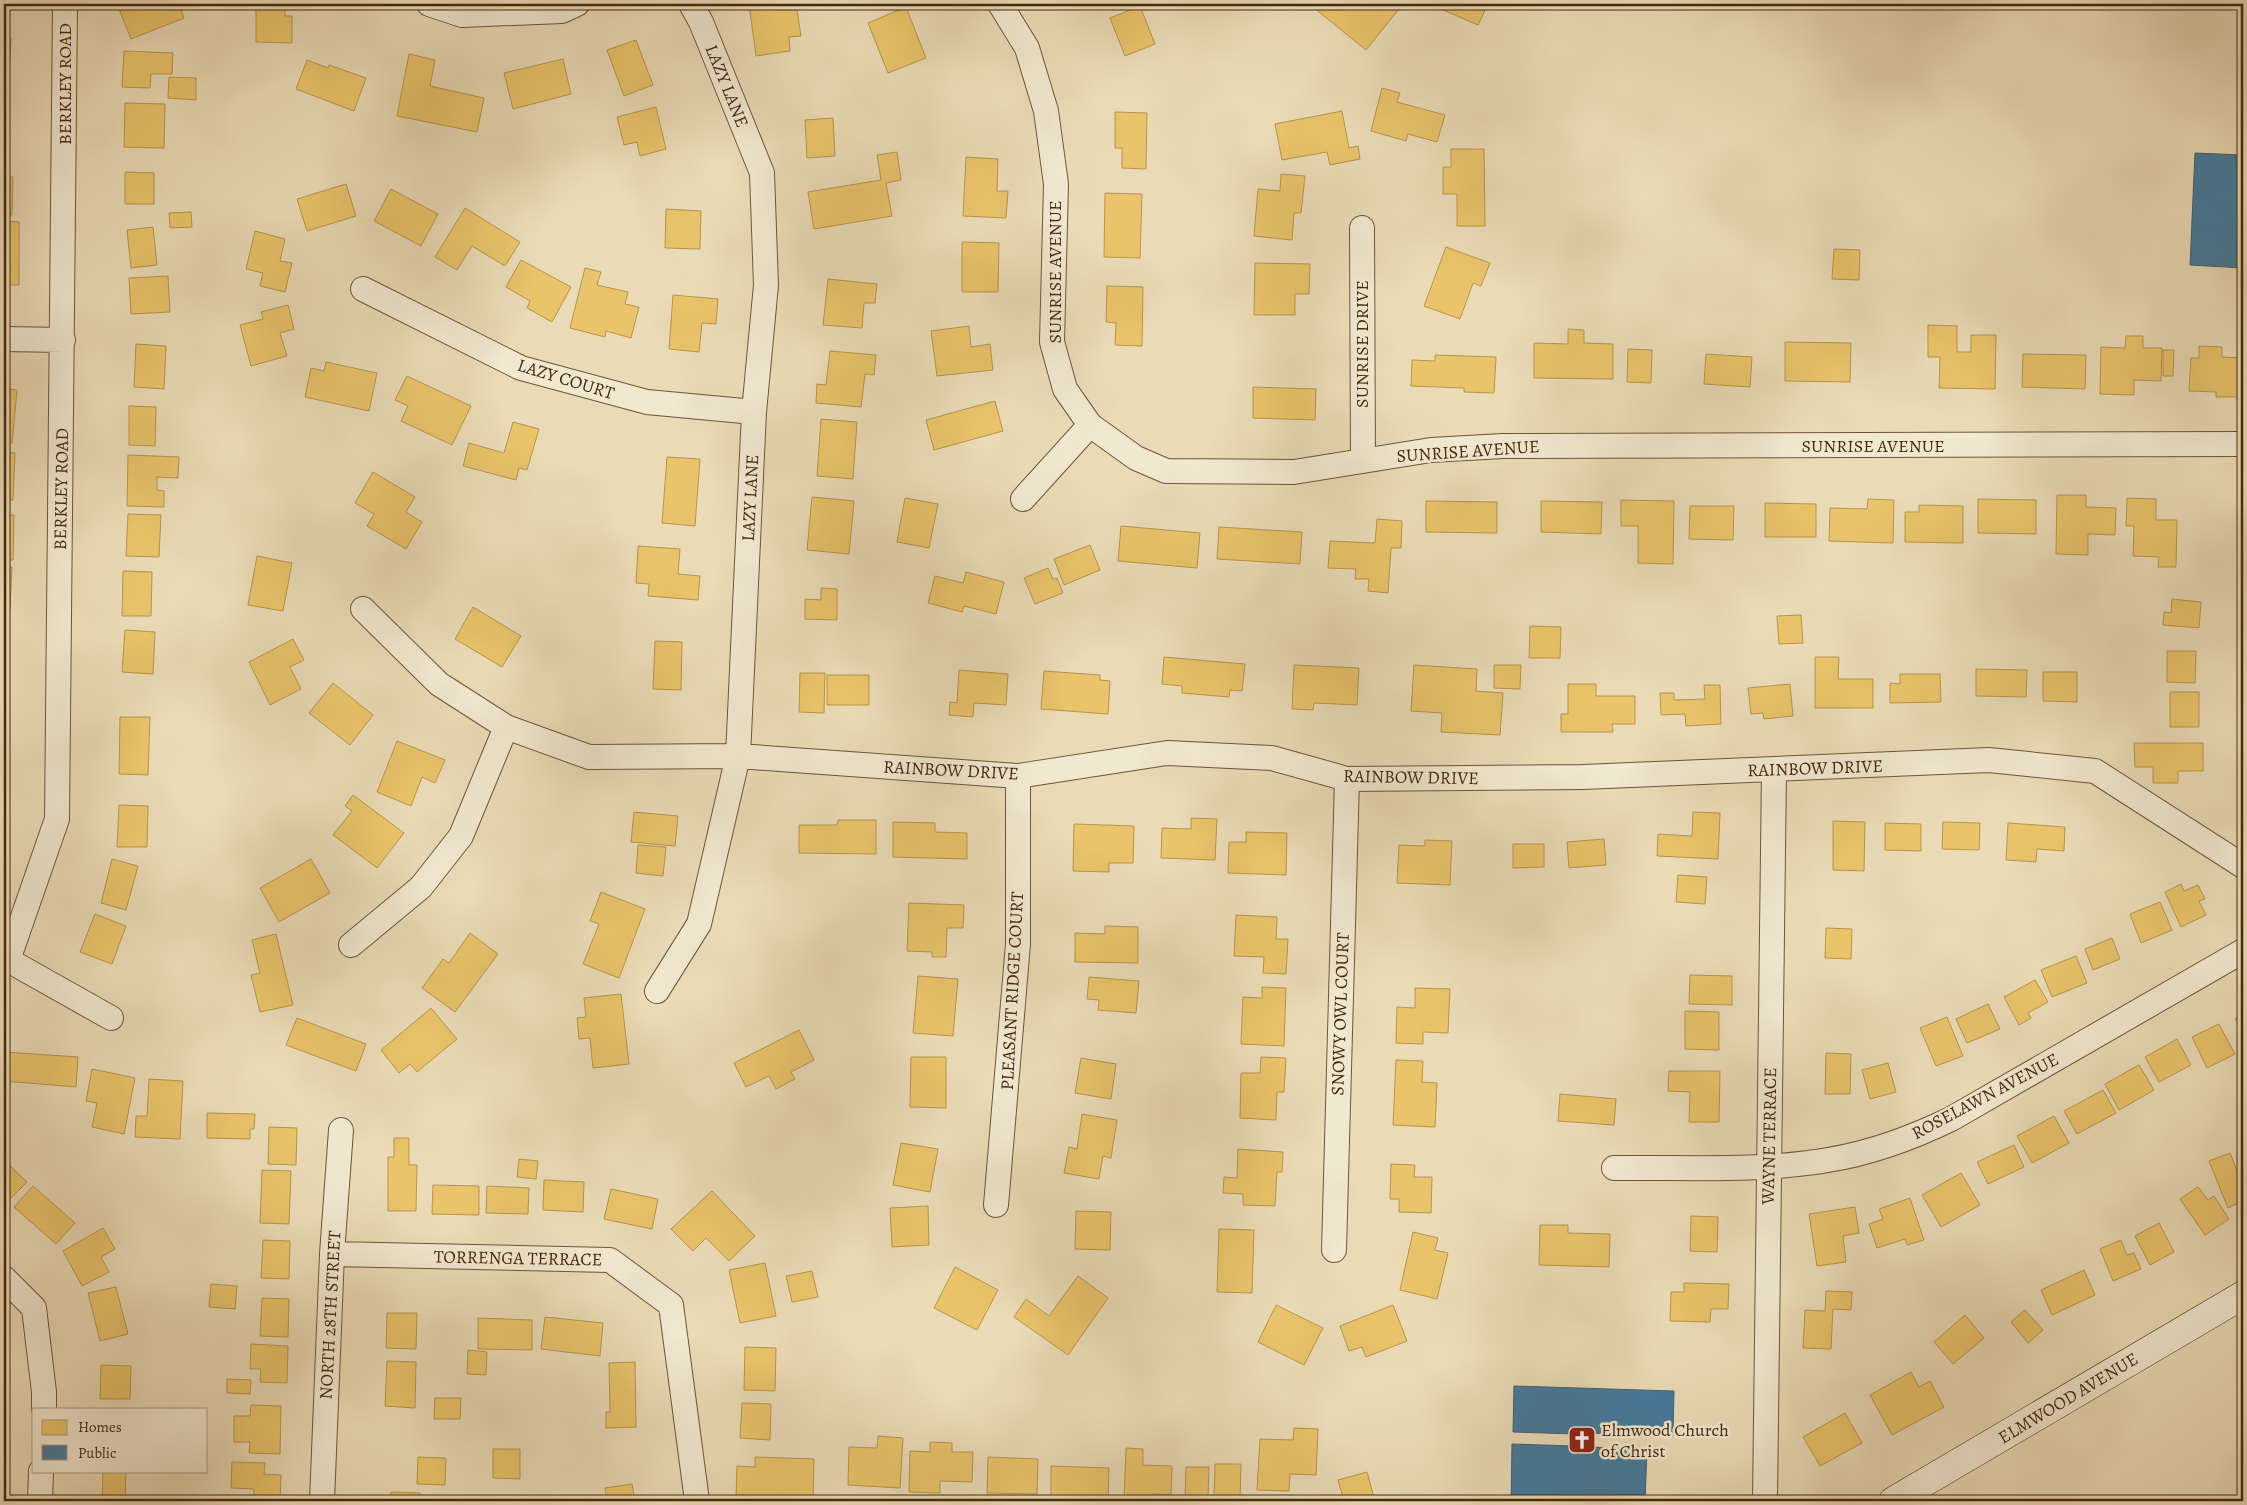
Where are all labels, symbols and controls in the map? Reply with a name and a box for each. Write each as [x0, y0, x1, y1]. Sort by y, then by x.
street label: BERKLEY ROAD [53, 23, 77, 145]
street label: LAZY LANE [700, 41, 754, 131]
street label: SUNRISE AVENUE [1043, 200, 1067, 344]
street label: SUNRISE DRIVE [1350, 280, 1374, 408]
street label: LAZY COURT [515, 353, 618, 405]
street label: BERKLEY ROAD [48, 428, 74, 550]
street label: SUNRISE AVENUE [1396, 434, 1540, 468]
street label: SUNRISE AVENUE [1801, 434, 1945, 458]
street label: LAZY LANE [736, 454, 764, 542]
street label: RAINBOW DRIVE [883, 754, 1019, 786]
street label: RAINBOW DRIVE [1747, 754, 1883, 782]
street label: RAINBOW DRIVE [1343, 764, 1479, 790]
street label: PLEASANT RIDGE COURT [995, 891, 1029, 1091]
street label: SNOWY OWL COURT [1325, 932, 1355, 1096]
street label: ROSELAWN AVENUE [1907, 1047, 2063, 1145]
street label: WAYNE TERRACE [1756, 1067, 1782, 1206]
street label: NORTH 28TH STREET [314, 1230, 346, 1400]
street label: TORRENGA TERRACE [434, 1245, 602, 1271]
street label: ELMWOOD AVENUE [1993, 1347, 2143, 1449]
legend [32, 1408, 208, 1472]
text: Homes [78, 1417, 122, 1437]
place label: Elmwood Church of Christ [1601, 1418, 1729, 1463]
church icon: Elmwood Church of Christ [1567, 1425, 1597, 1455]
text: Public [78, 1443, 116, 1463]

